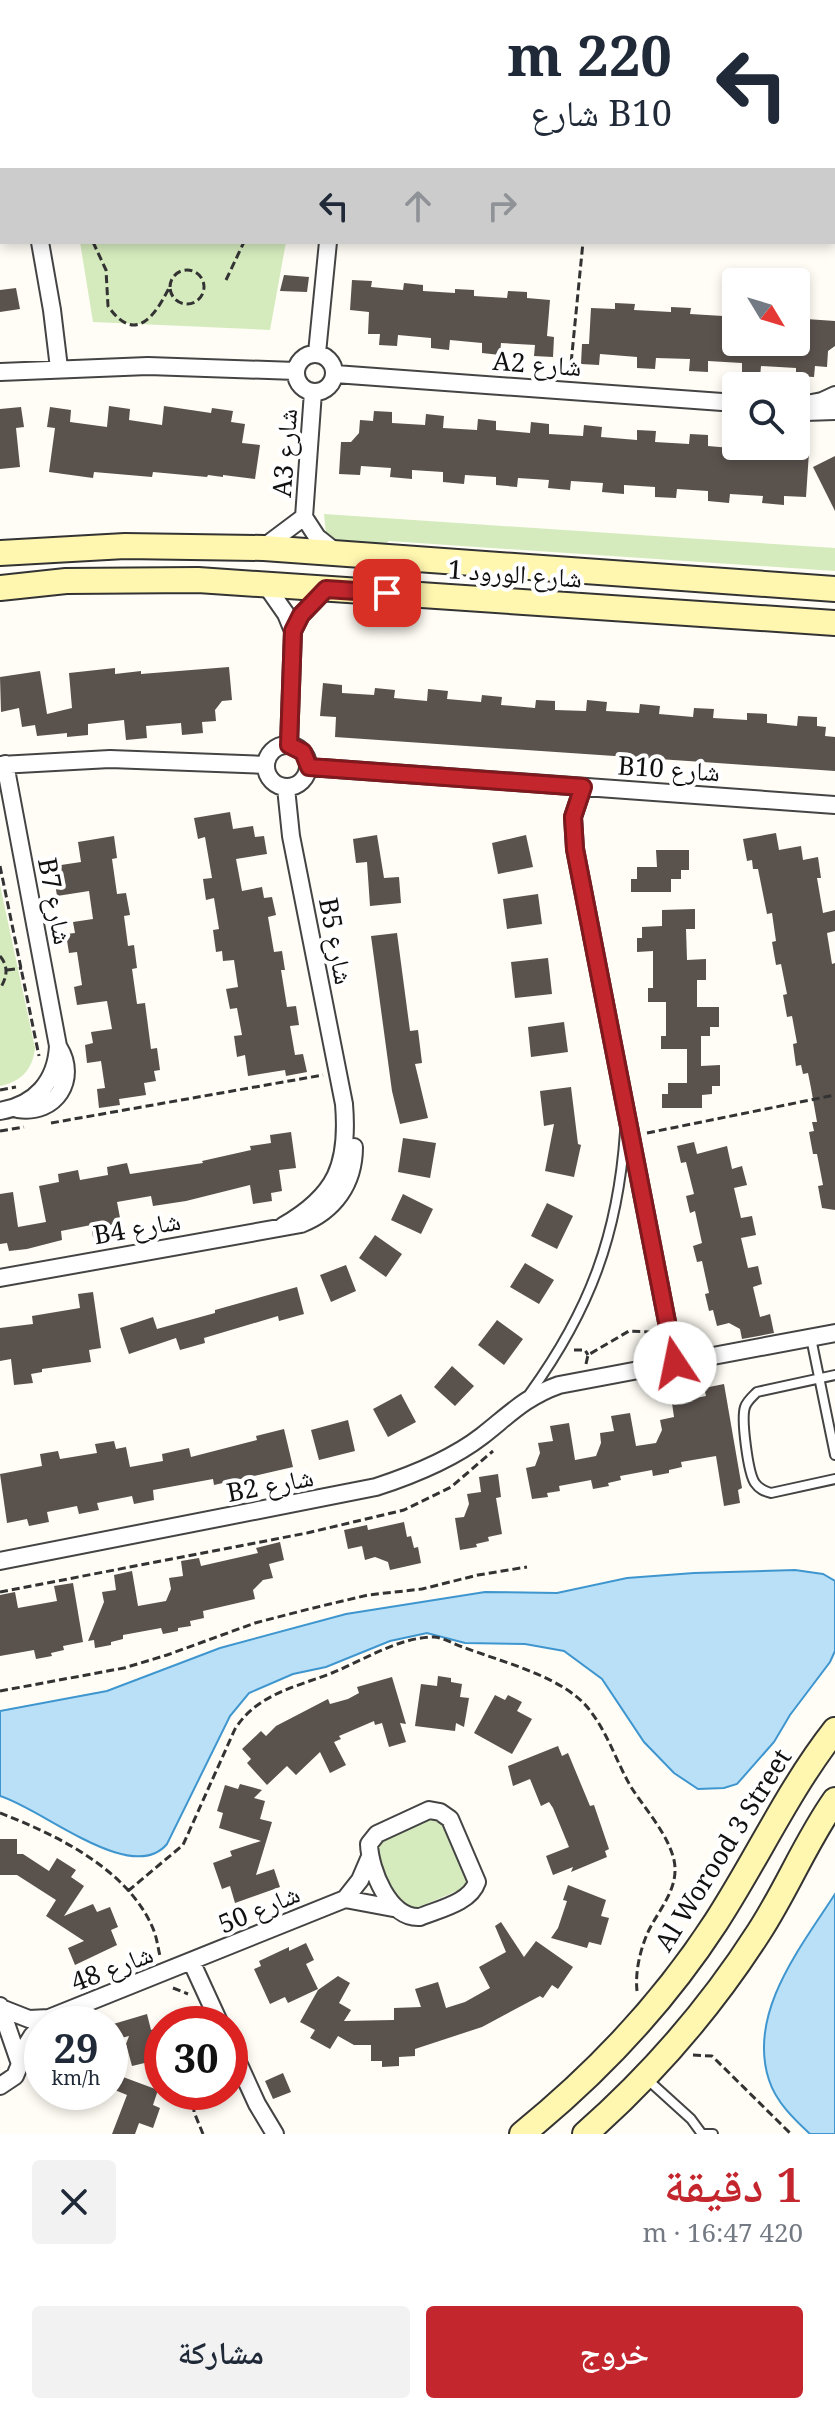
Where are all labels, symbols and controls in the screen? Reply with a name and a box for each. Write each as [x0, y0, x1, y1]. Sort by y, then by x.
text: 220 m [507, 16, 672, 92]
icon: left [700, 32, 804, 136]
text: B10 شارع [530, 88, 672, 137]
icon: left [312, 184, 356, 228]
icon: ahead [396, 184, 440, 228]
icon: right [480, 184, 524, 228]
north arrow [722, 268, 810, 356]
map controls [722, 268, 810, 460]
street label: A2 شارع [491, 342, 583, 384]
button: search [722, 372, 810, 460]
street label: A3 شارع [263, 407, 305, 499]
street label: شارع الورود 1 [447, 550, 583, 596]
pin [353, 559, 421, 627]
icon: arrive [365, 571, 409, 615]
street label: B10 شارع [617, 746, 721, 790]
street label: B7 شارع [30, 854, 82, 947]
street label: B5 شارع [311, 894, 363, 987]
street label: B4 شارع [90, 1202, 183, 1252]
position arrow [633, 1321, 717, 1405]
street label: B2 شارع [223, 1458, 316, 1510]
street label: Al Worood 3 Street [645, 1741, 799, 1958]
street label: شارع 50 [212, 1875, 305, 1941]
street label: شارع 48 [65, 1935, 158, 1999]
speed limit sign: 30 [144, 2006, 248, 2110]
text: 29 [53, 2020, 99, 2075]
text: km/h [51, 2064, 101, 2091]
text: 1 دقيقة [664, 2151, 803, 2216]
button: close [32, 2160, 116, 2244]
text: 420 m · 16:47 [642, 2214, 803, 2250]
button: مشاركة [32, 2306, 410, 2398]
button: خروج [426, 2306, 803, 2398]

